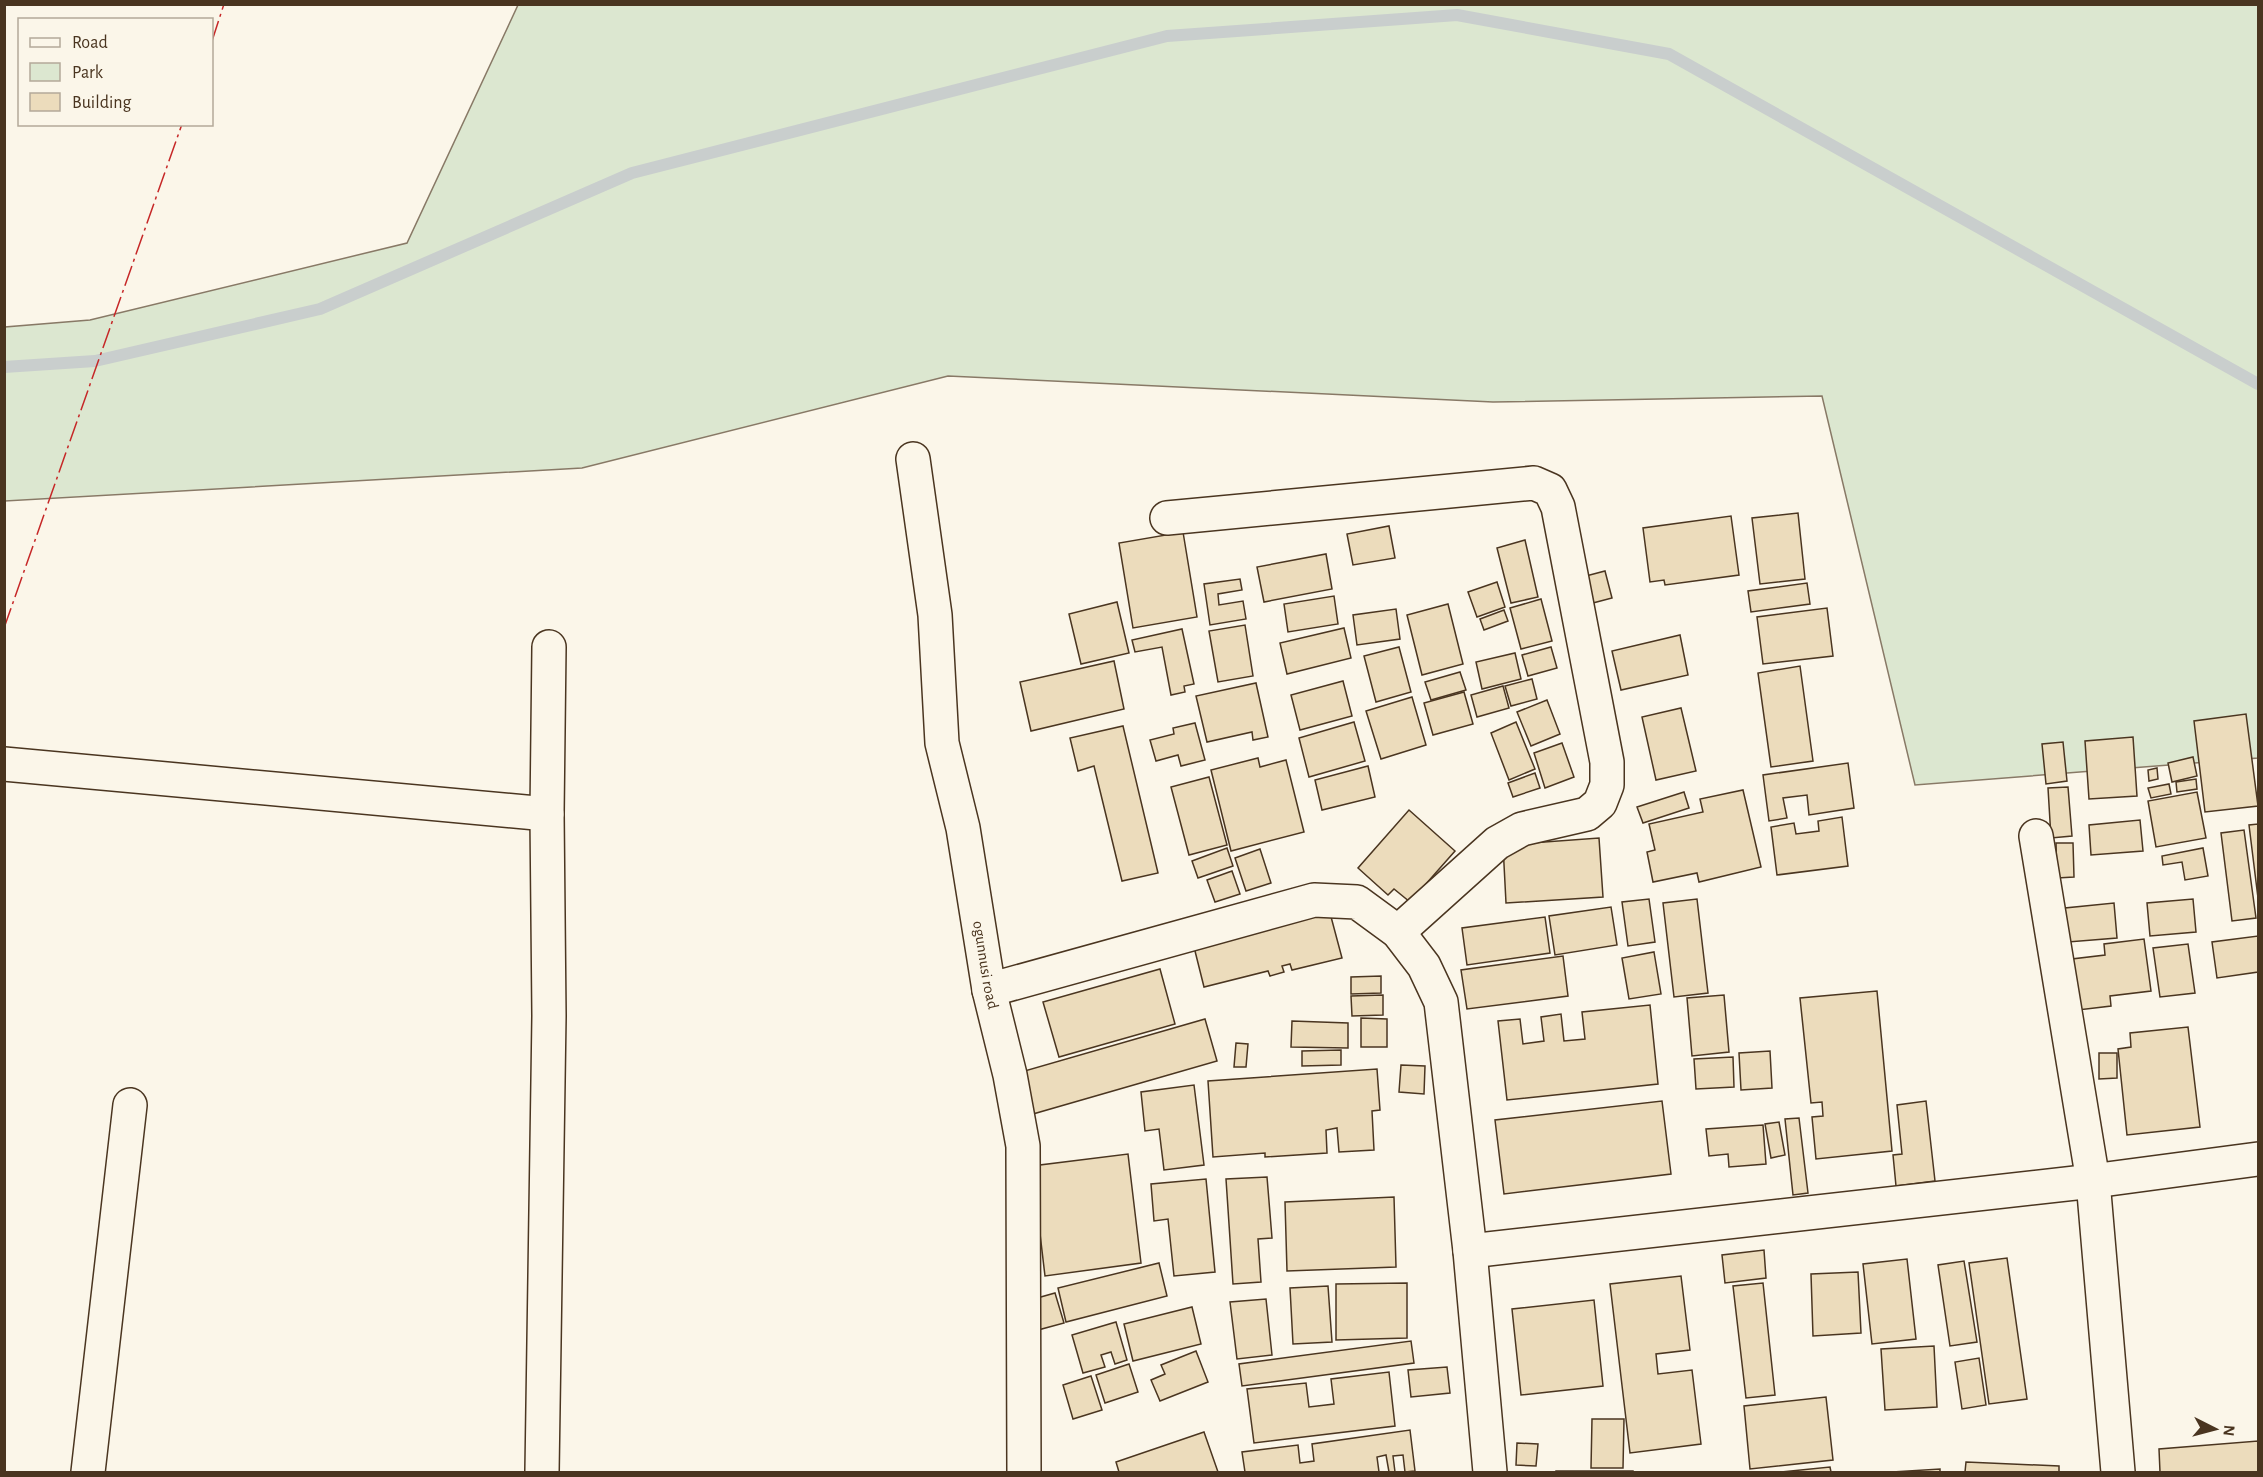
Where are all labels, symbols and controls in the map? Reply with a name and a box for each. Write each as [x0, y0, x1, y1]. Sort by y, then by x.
legend [18, 18, 213, 126]
text: Road [72, 34, 108, 52]
text: Park [72, 64, 104, 82]
text: Building [72, 94, 132, 112]
street label: ogunnusi road [970, 920, 1001, 1011]
north arrow [2185, 1399, 2245, 1459]
text: N [2220, 1424, 2237, 1437]

